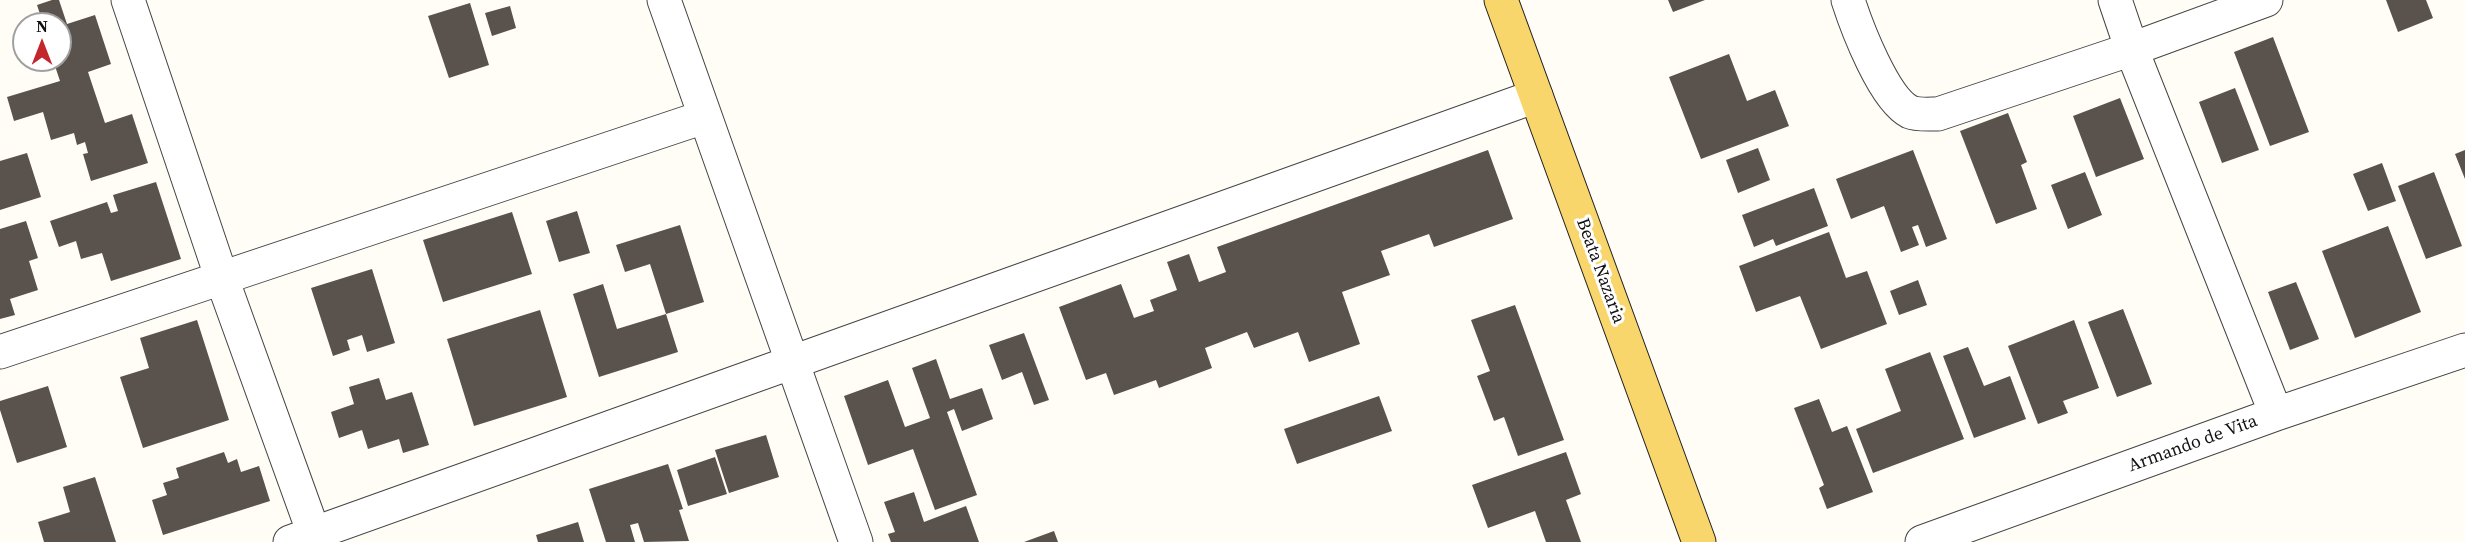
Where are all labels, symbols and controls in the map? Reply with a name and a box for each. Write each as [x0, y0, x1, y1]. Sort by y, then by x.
north arrow [12, 12, 72, 72]
text: N [36, 15, 48, 37]
street label: Beata Nazaria [1571, 215, 1629, 327]
street label: Armando de Vita [2126, 411, 2260, 477]

